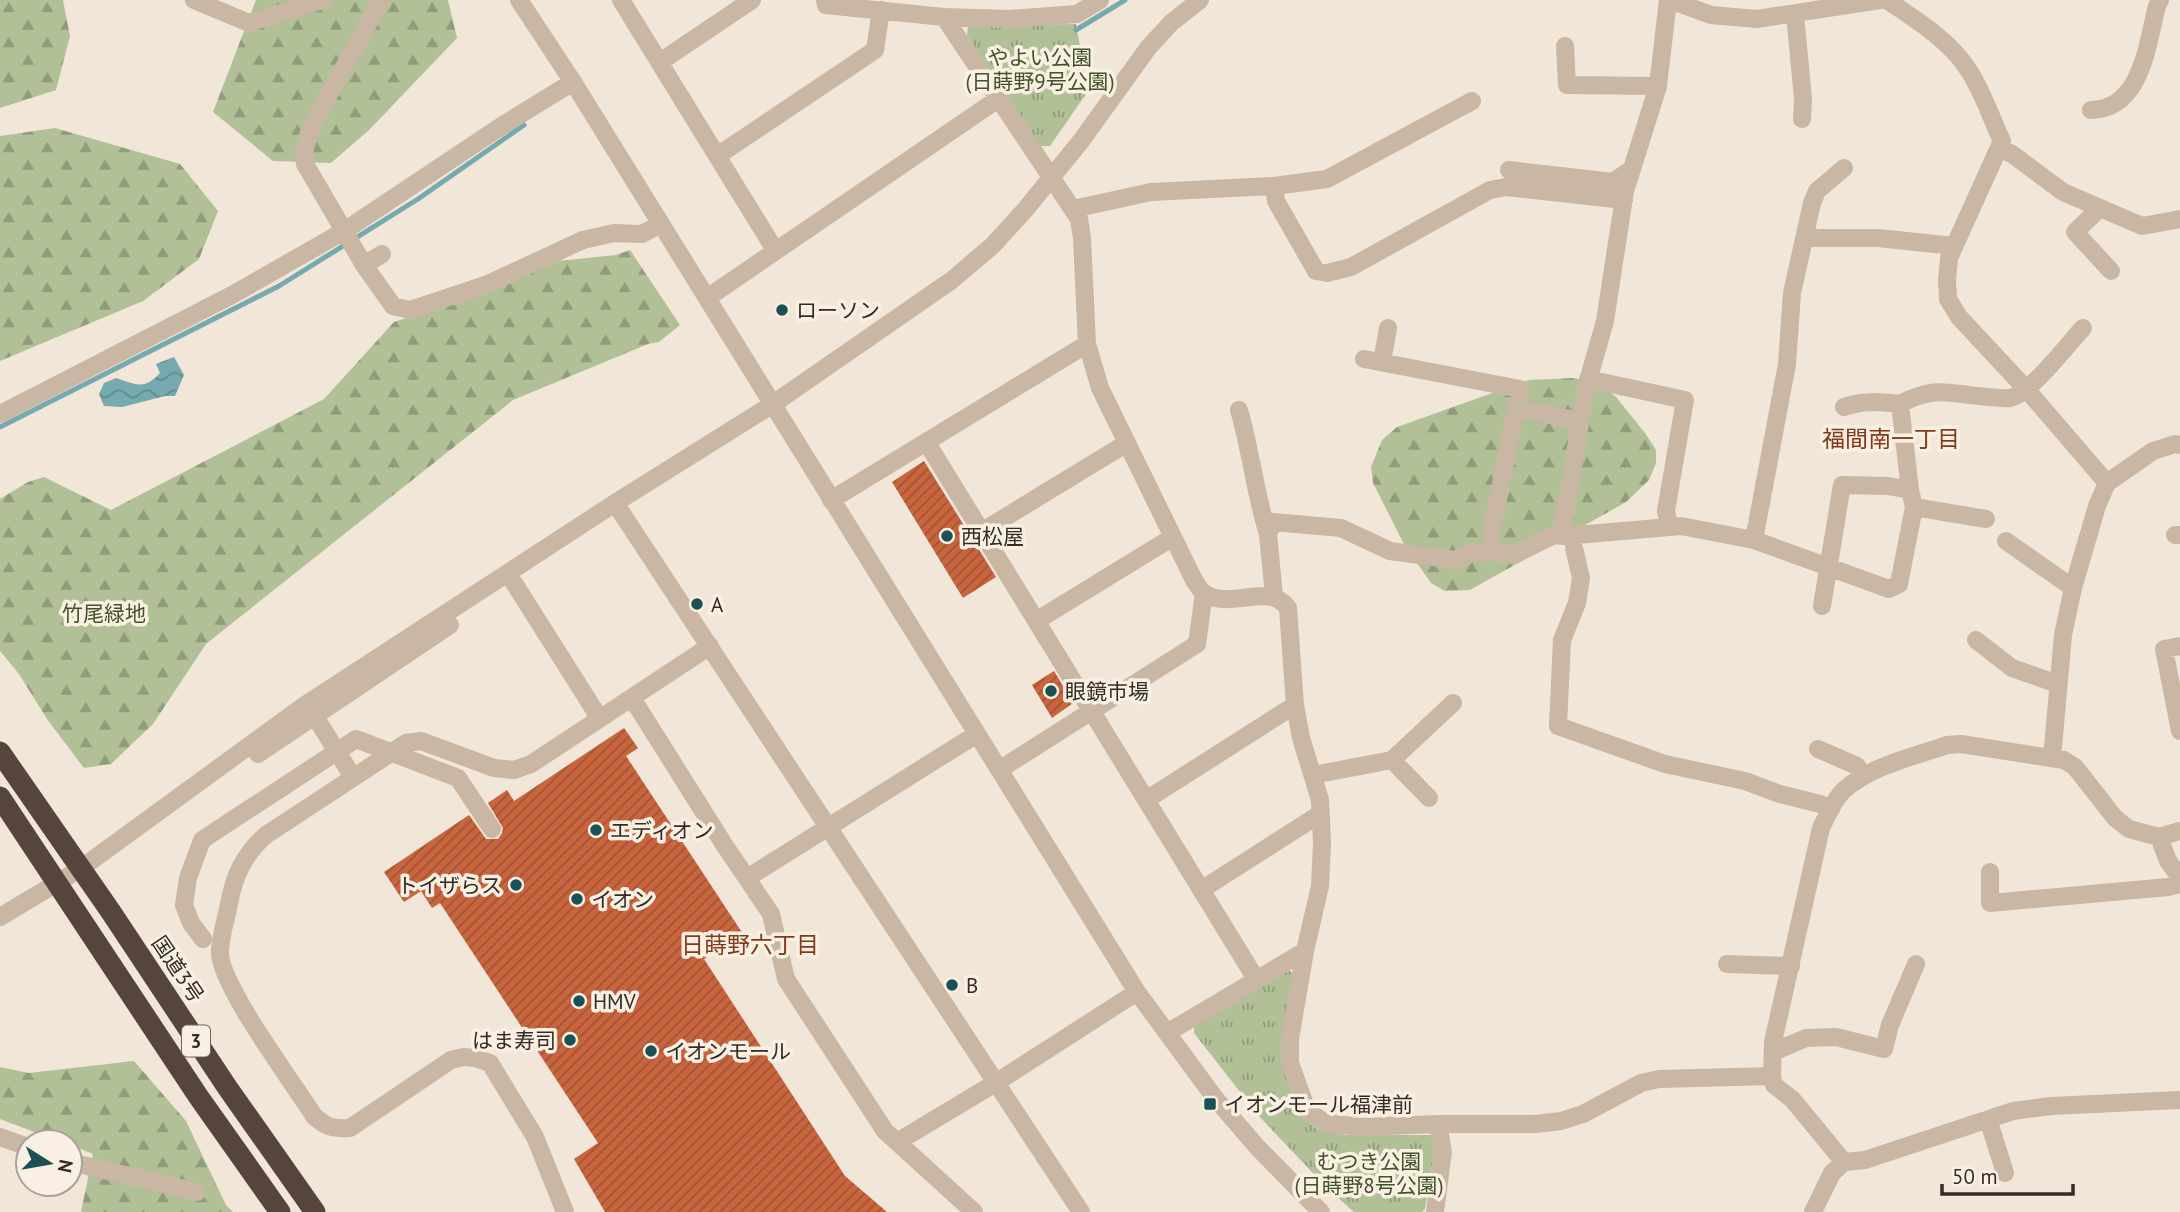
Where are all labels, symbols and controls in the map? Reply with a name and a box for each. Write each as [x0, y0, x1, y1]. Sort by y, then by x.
park label: やよい公園 (日蒔野9号公園) [965, 44, 1115, 95]
place label: ローソン [796, 297, 880, 324]
marker: ローソン [774, 302, 790, 318]
district label: 福間南一丁目 [1822, 424, 1960, 453]
place label: 西松屋 [961, 523, 1024, 550]
marker: 西松屋 [939, 528, 955, 544]
place label: A [711, 591, 724, 618]
marker: A [689, 596, 705, 612]
park label: 竹尾緑地 [62, 600, 146, 627]
place label: 眼鏡市場 [1065, 678, 1149, 705]
marker: 眼鏡市場 [1043, 683, 1059, 699]
place label: エディオン [610, 817, 714, 844]
marker: エディオン [588, 822, 604, 838]
place label: トイザらス [397, 872, 502, 899]
marker: トイザらス [508, 877, 524, 893]
place label: イオン [591, 886, 654, 913]
marker: イオン [569, 891, 585, 907]
district label: 日蒔野六丁目 [681, 930, 819, 959]
street label: 国道3号 [146, 931, 210, 1007]
place label: B [966, 972, 978, 999]
marker: B [944, 977, 960, 993]
place label: HMV [593, 988, 636, 1015]
marker: HMV [571, 993, 587, 1009]
road number: 3 [182, 1026, 210, 1056]
place label: はま寿司 [472, 1027, 556, 1054]
marker: はま寿司 [562, 1032, 578, 1048]
place label: イオンモール [665, 1038, 791, 1065]
marker: イオンモール [643, 1043, 659, 1059]
place label: イオンモール福津前 [1224, 1091, 1413, 1118]
marker: イオンモール福津前 [1202, 1096, 1218, 1112]
north arrow [14, 1128, 84, 1198]
park label: むつき公園 (日蒔野8号公園) [1294, 1148, 1444, 1199]
scale bar [1942, 1152, 2073, 1196]
text: N [53, 1158, 79, 1175]
text: 50 m [1952, 1163, 1998, 1190]

